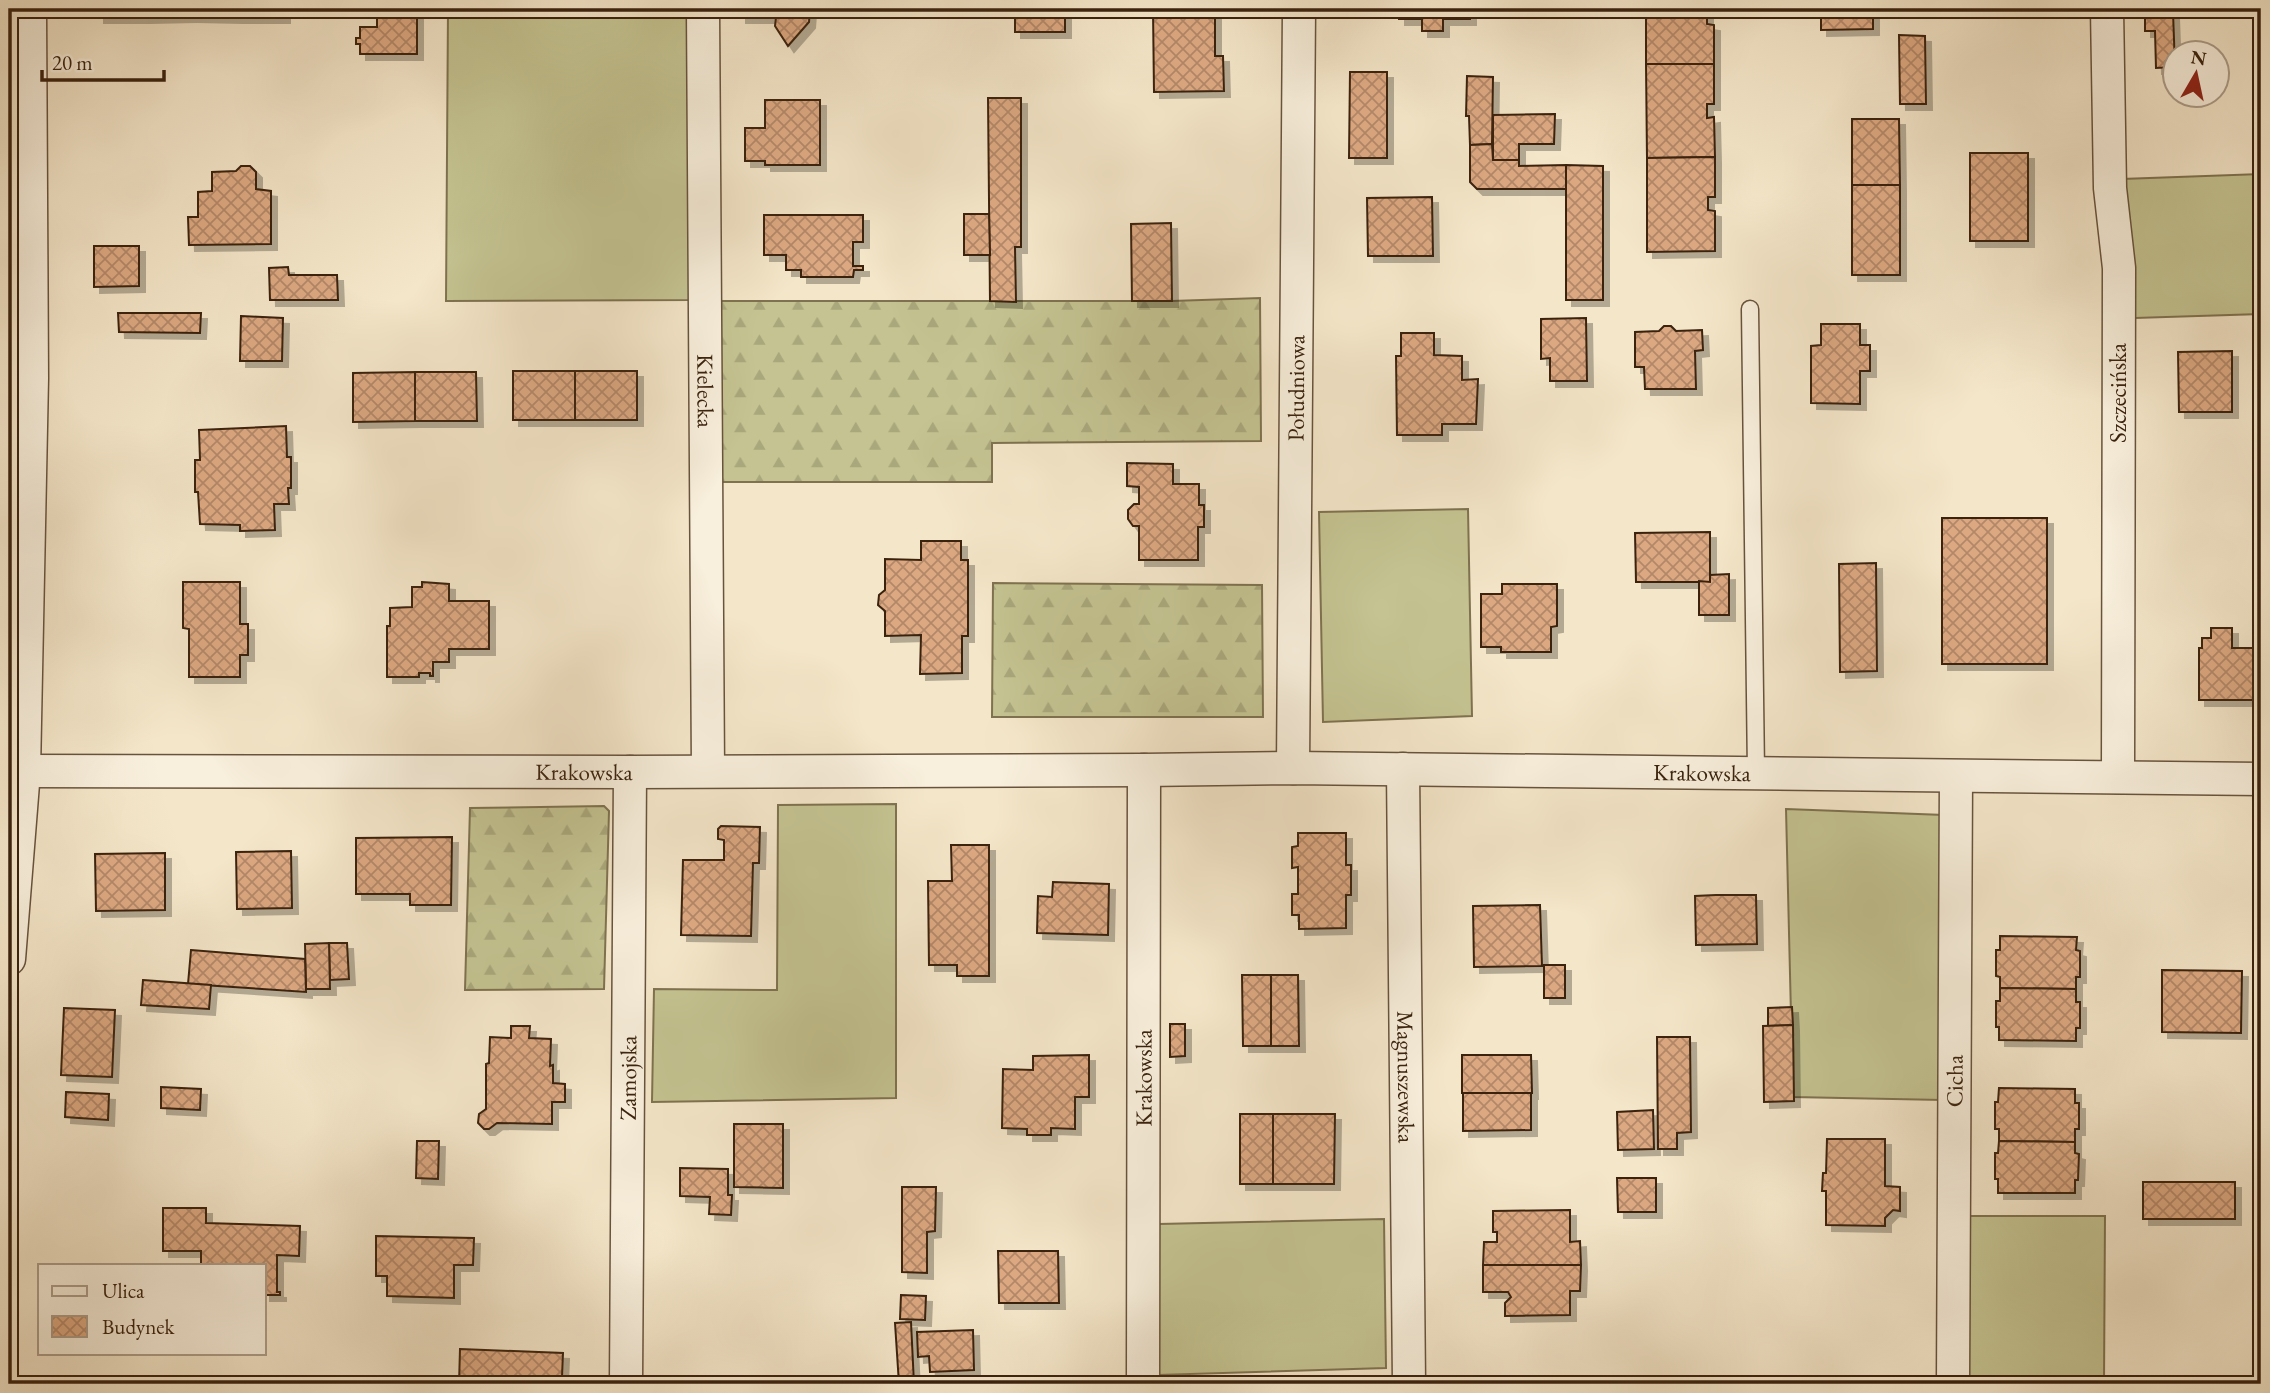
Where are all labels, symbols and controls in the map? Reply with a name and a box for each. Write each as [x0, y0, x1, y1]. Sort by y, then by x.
scale bar [42, 38, 164, 82]
north arrow [2162, 38, 2232, 108]
text: N [2189, 44, 2209, 71]
text: 20 m [52, 49, 93, 76]
street label: Południowa [1281, 334, 1311, 441]
street label: Szczecińska [2103, 342, 2133, 443]
street label: Kielecka [690, 354, 721, 429]
street label: Krakowska [535, 757, 634, 787]
street label: Krakowska [1653, 757, 1752, 788]
street label: Magnuszewska [1390, 1011, 1422, 1144]
street label: Krakowska [1128, 1028, 1159, 1127]
street label: Zamojska [613, 1035, 643, 1121]
street label: Cicha [1939, 1054, 1970, 1107]
legend [38, 1264, 266, 1354]
text: Ulica [102, 1277, 145, 1304]
text: Budynek [102, 1313, 175, 1340]

